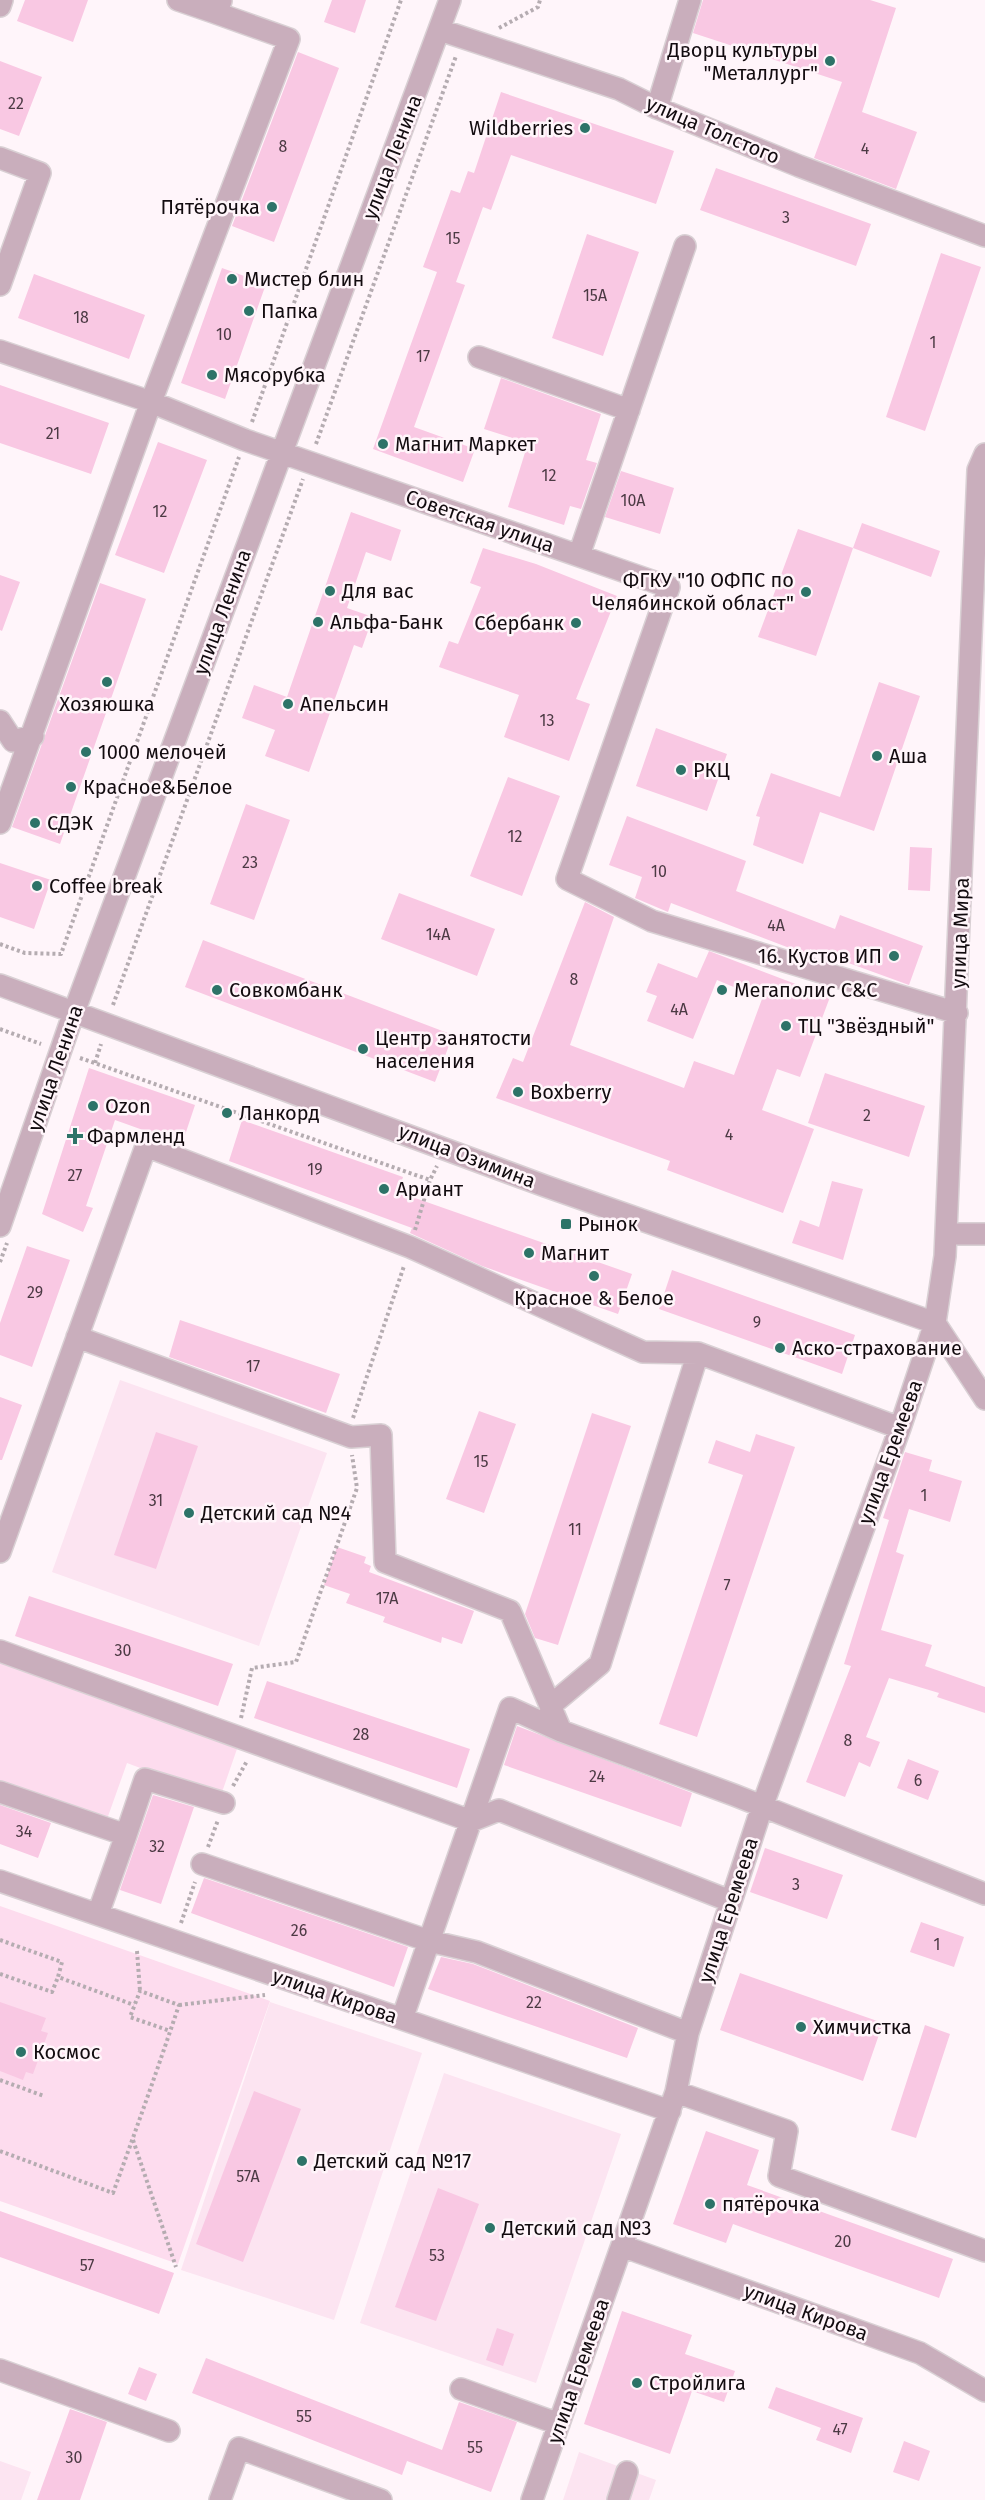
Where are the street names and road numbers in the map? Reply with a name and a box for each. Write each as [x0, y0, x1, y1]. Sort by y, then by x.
street label: улица Ленина [357, 91, 427, 223]
street label: улица Толстого [643, 91, 783, 169]
street label: Советская улица [403, 484, 557, 558]
street label: улица Ленина [188, 546, 256, 678]
street label: улица Мира [946, 877, 974, 989]
street label: улица Ленина [22, 1002, 88, 1134]
street label: улица Озимина [395, 1119, 539, 1193]
street label: улица Еремеева [853, 1377, 927, 1527]
street label: улица Еремеева [693, 1834, 763, 1986]
street label: улица Кирова [269, 1963, 401, 2029]
street label: улица Кирова [741, 2278, 871, 2346]
street label: улица Еремеева [542, 2295, 614, 2447]

